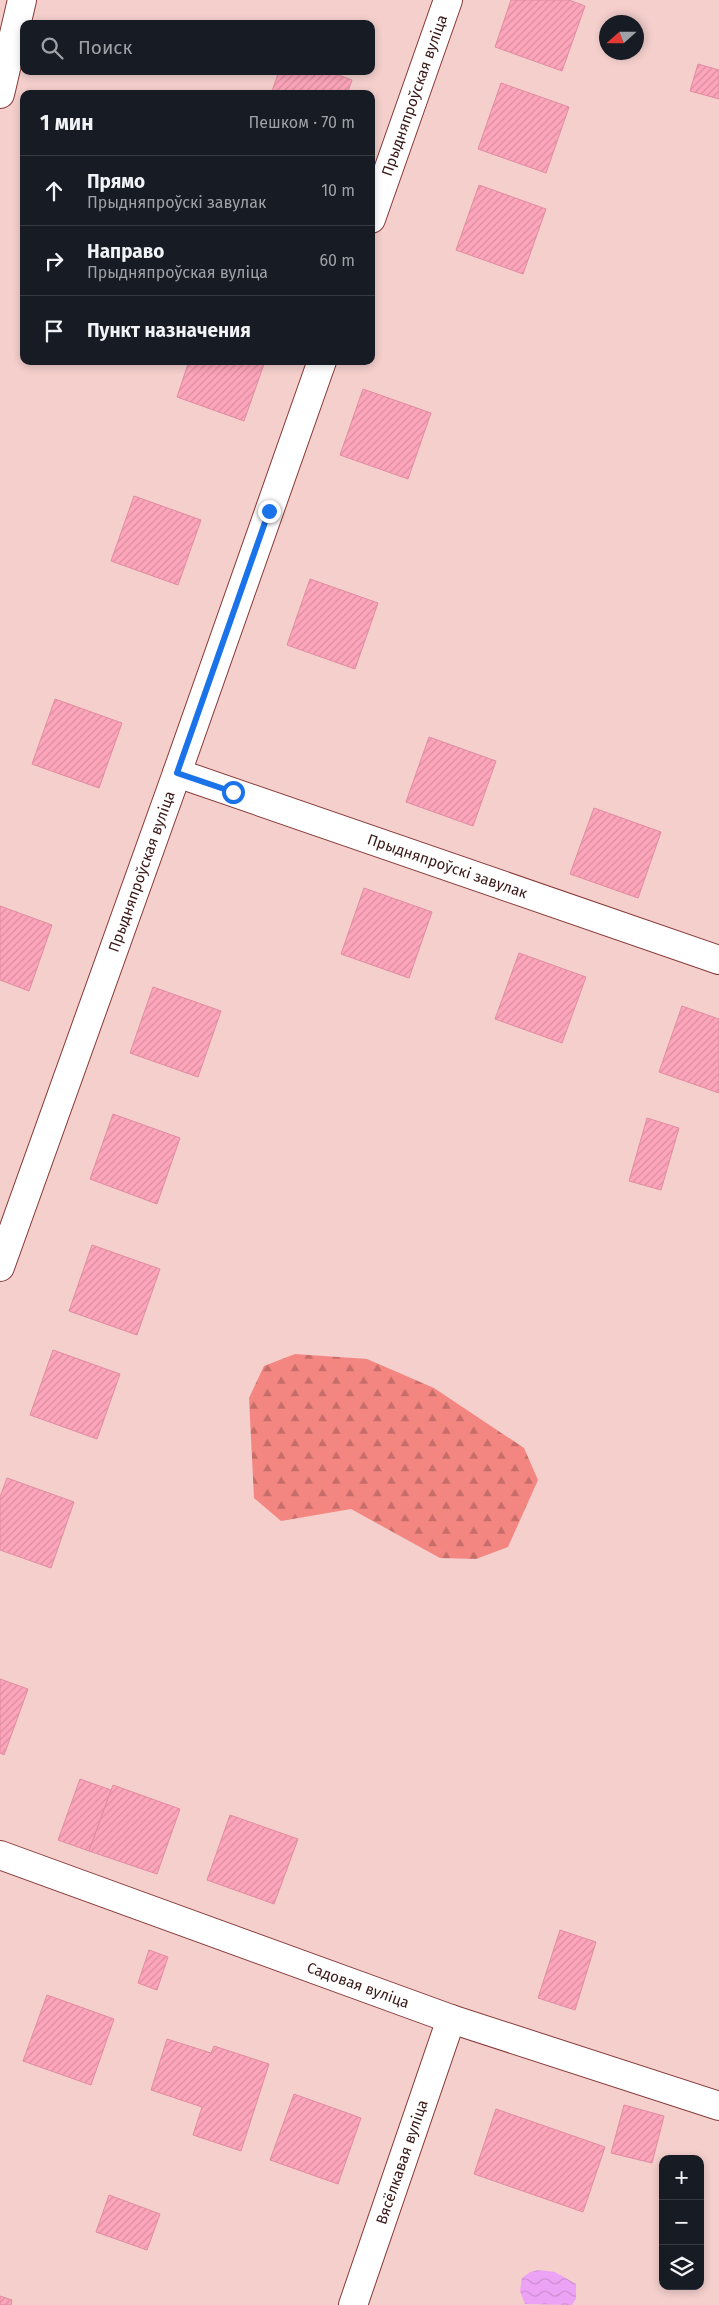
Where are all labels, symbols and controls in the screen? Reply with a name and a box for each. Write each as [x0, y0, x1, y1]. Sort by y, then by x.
street label: Прыдняпроўская вуліца [378, 12, 451, 179]
north arrow [599, 15, 644, 60]
search box [20, 20, 375, 75]
icon: search [38, 34, 66, 62]
text: Поиск [78, 36, 132, 59]
text: 1 мин [40, 110, 94, 136]
text: Пешком · 70 m [248, 113, 355, 132]
text: Прямо [87, 170, 145, 193]
icon: ahead [40, 177, 68, 205]
text: 10 m [321, 181, 355, 200]
text: Прыдняпроўскі завулак [87, 193, 266, 212]
text: Направо [87, 240, 164, 263]
icon: right [40, 247, 68, 275]
text: 60 m [320, 251, 355, 270]
text: Прыдняпроўская вуліца [87, 263, 268, 282]
icon: arrive [40, 317, 68, 345]
text: Пункт назначения [87, 319, 251, 342]
route end [258, 500, 281, 523]
route start [222, 781, 245, 804]
street label: Прыдняпроўская вуліца [105, 789, 179, 955]
street label: Прыдняпроўскі завулак [365, 830, 530, 902]
street label: Садовая вуліца [304, 1958, 412, 2012]
street label: Вясёлкавая вуліца [372, 2097, 432, 2227]
map controls [659, 2155, 704, 2290]
button: + [659, 2155, 704, 2200]
button: − [659, 2200, 704, 2245]
button: layers [659, 2245, 704, 2290]

